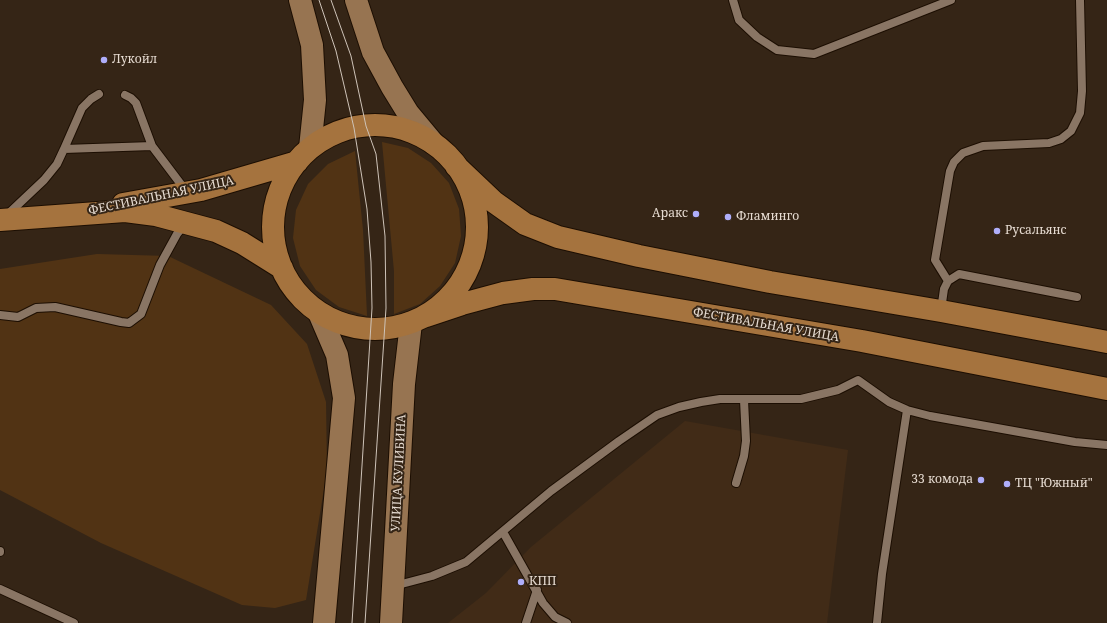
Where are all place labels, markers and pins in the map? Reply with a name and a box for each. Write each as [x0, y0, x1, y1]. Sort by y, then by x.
place label: Лукойл [112, 53, 157, 67]
marker: Лукойл [99, 55, 109, 65]
place label: Аракс [652, 207, 688, 221]
marker: Аракс [691, 209, 701, 219]
place label: Фламинго [736, 210, 799, 224]
marker: Фламинго [723, 212, 733, 222]
place label: Русальянс [1005, 224, 1066, 238]
marker: Русальянс [992, 226, 1002, 236]
place label: 33 комода [911, 473, 973, 487]
marker: 33 комода [976, 475, 986, 485]
place label: ТЦ "Южный" [1015, 477, 1093, 491]
marker: ТЦ "Южный" [1002, 479, 1012, 489]
place label: КПП [529, 575, 556, 589]
marker: КПП [516, 577, 526, 587]

